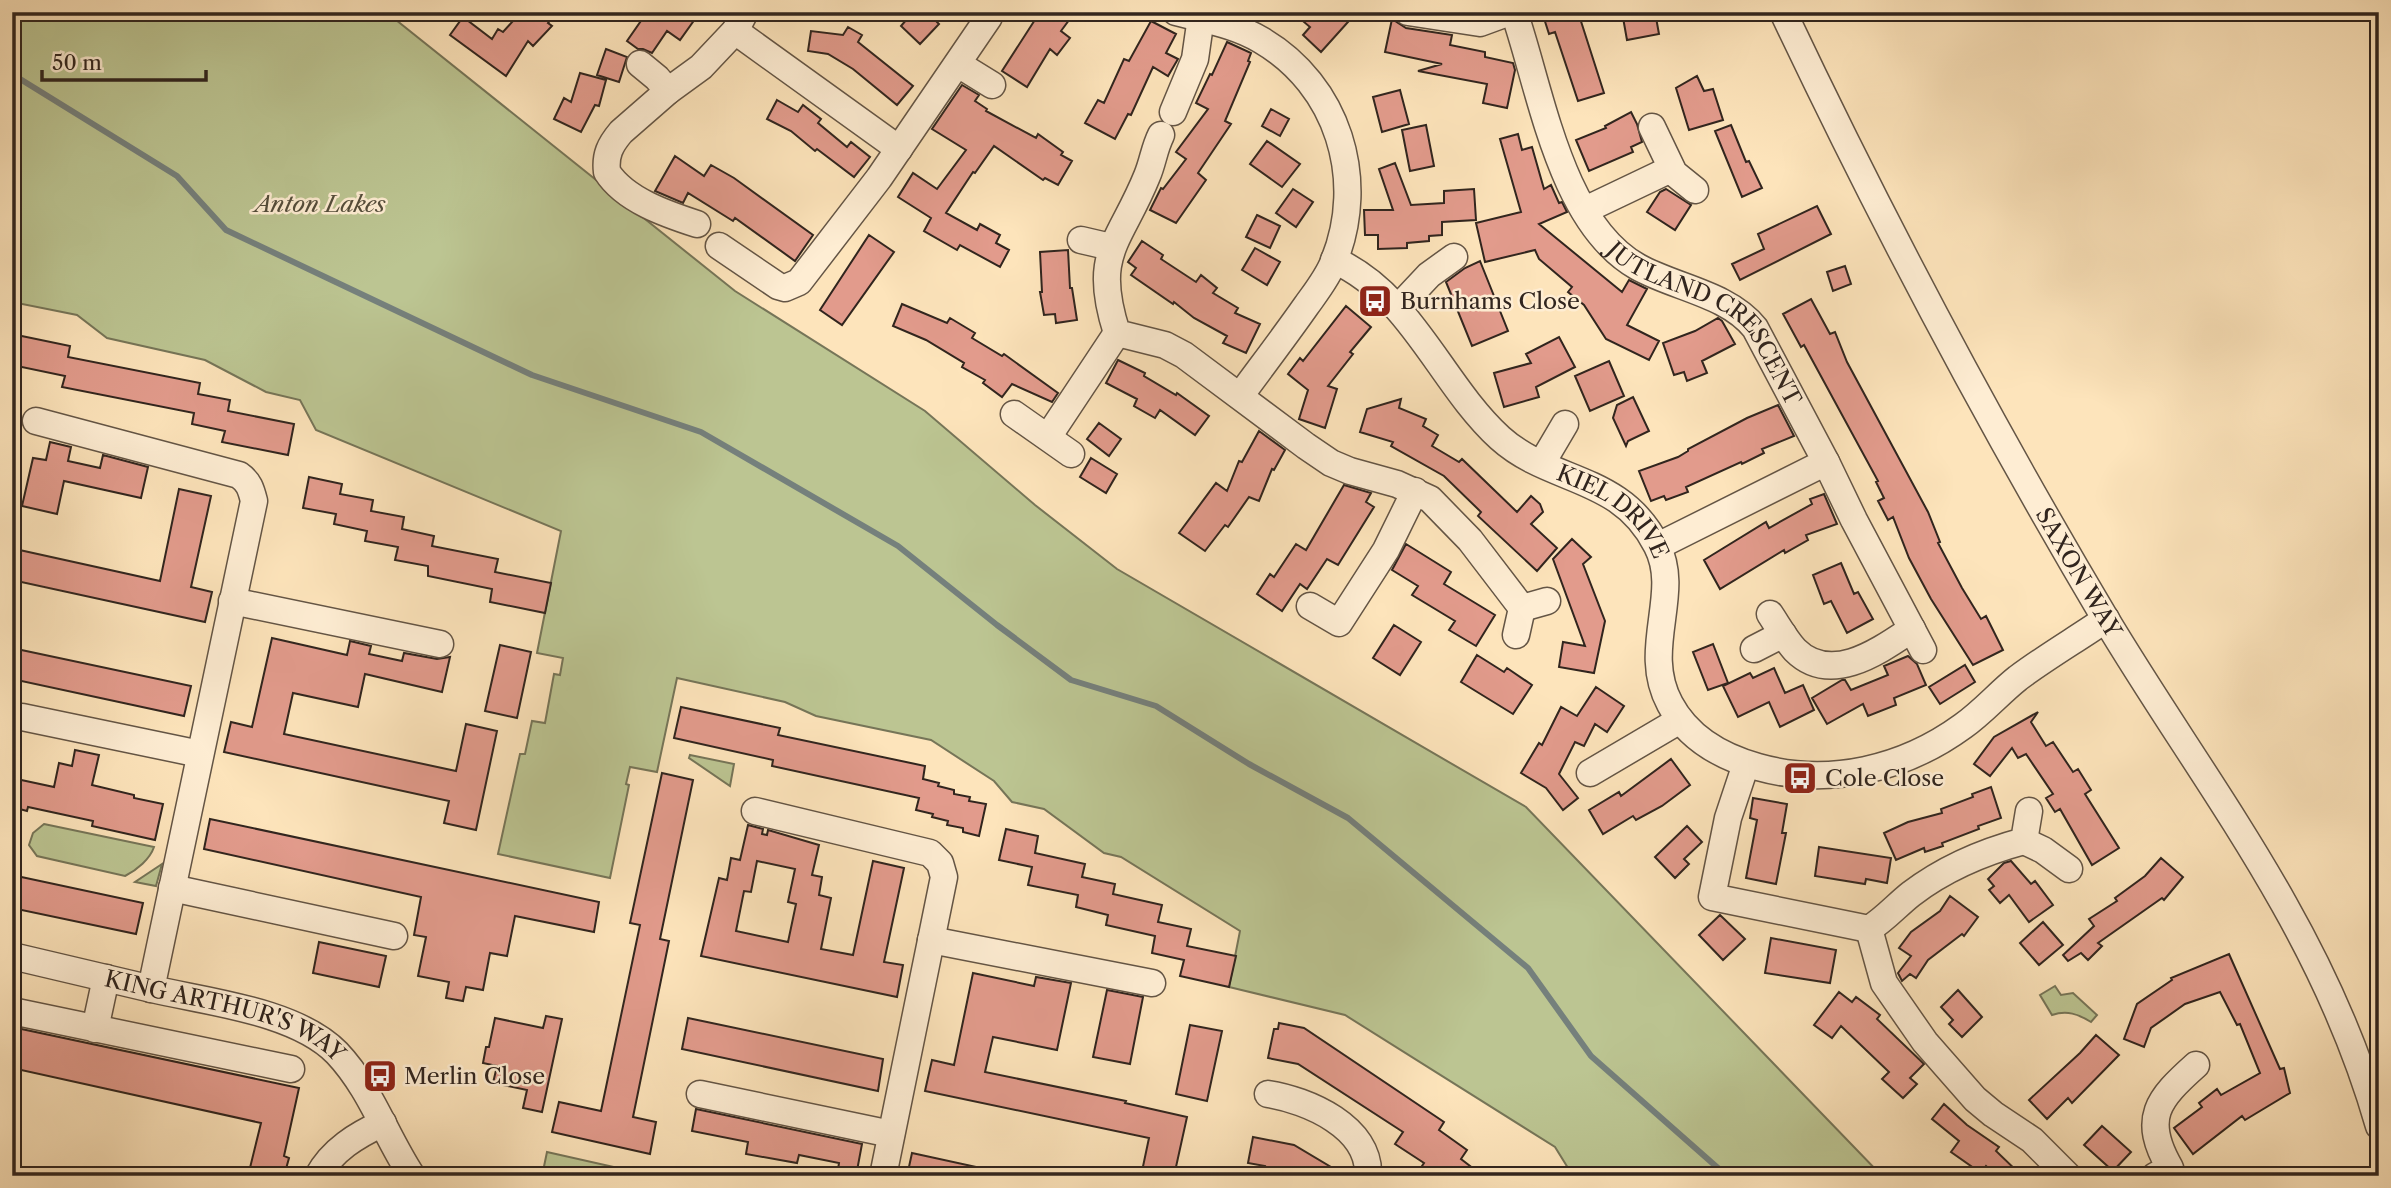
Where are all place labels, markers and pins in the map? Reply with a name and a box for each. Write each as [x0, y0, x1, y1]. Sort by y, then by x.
bus stop icon: Burnhams Close [1356, 282, 1394, 320]
place label: Burnhams Close [1400, 287, 1580, 315]
bus stop icon: Cole Close [1781, 759, 1819, 797]
place label: Cole Close [1825, 764, 1944, 792]
bus stop icon: Merlin Close [361, 1057, 399, 1095]
place label: Merlin Close [404, 1062, 545, 1090]

